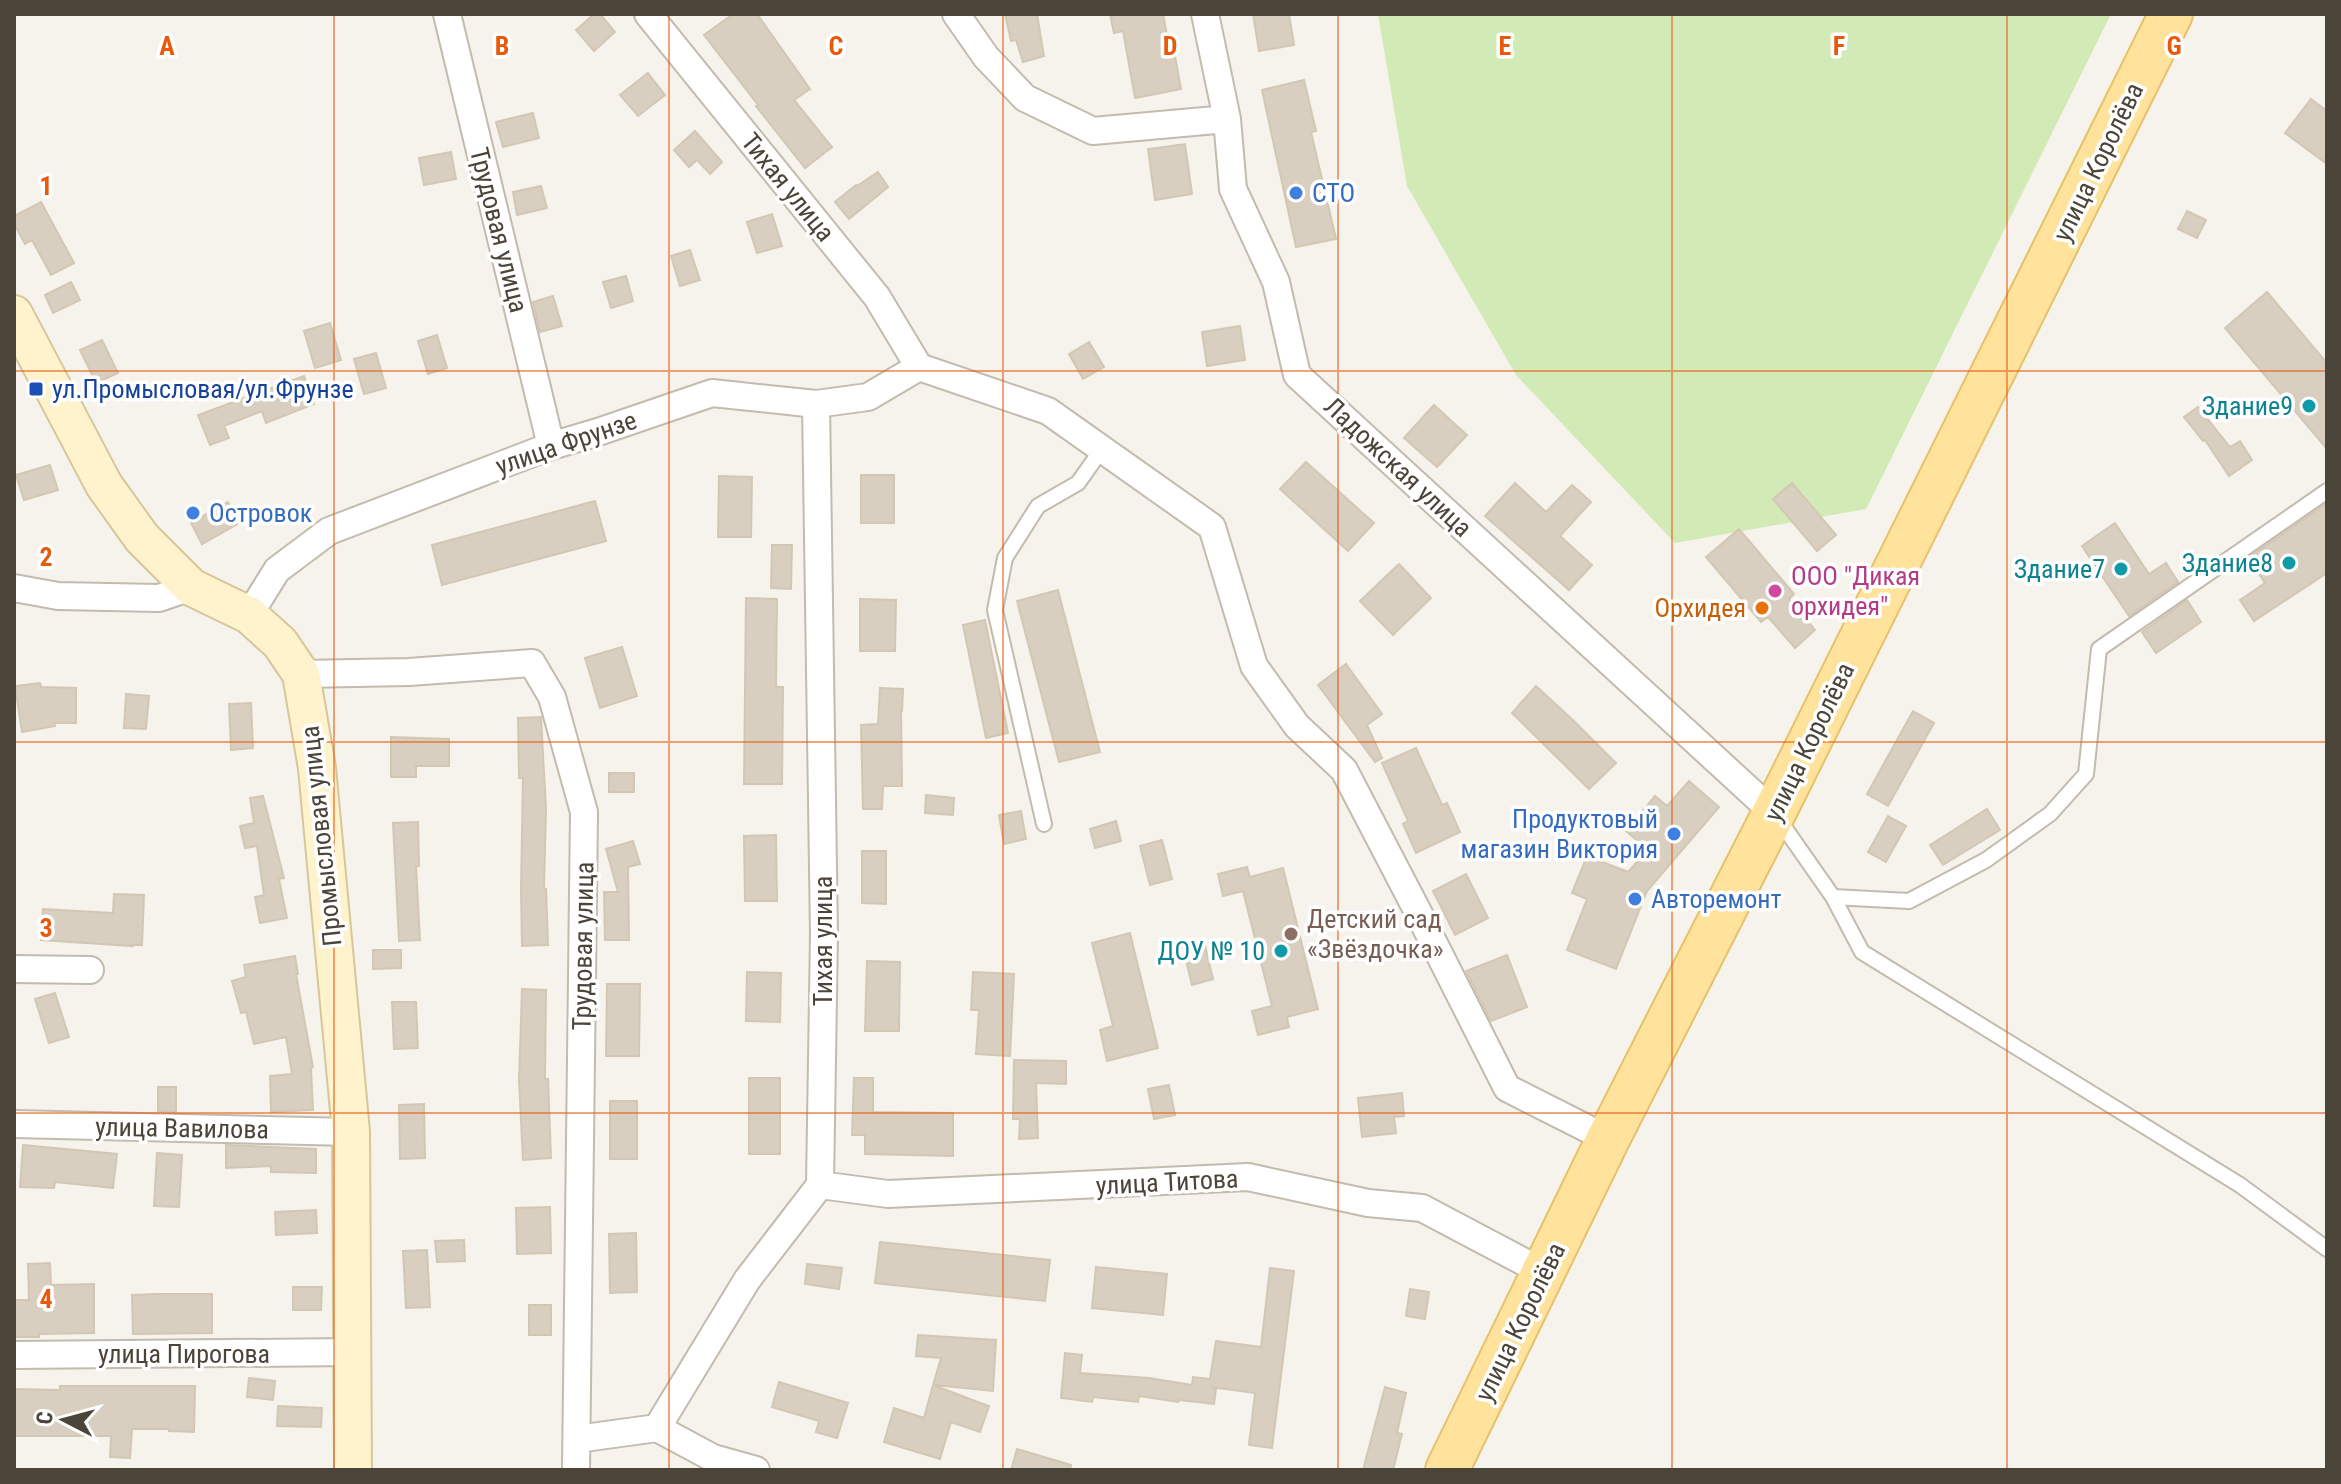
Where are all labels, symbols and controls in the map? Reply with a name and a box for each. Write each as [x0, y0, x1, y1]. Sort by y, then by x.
text: A [159, 31, 175, 61]
text: B [495, 31, 509, 61]
text: C [829, 31, 844, 61]
text: D [1163, 31, 1177, 61]
text: E [1499, 31, 1512, 61]
text: F [1833, 31, 1845, 61]
text: G [2166, 31, 2182, 61]
street label: улица Королёва [2047, 78, 2149, 246]
street label: Тихая улица [735, 127, 841, 247]
street label: Трудовая улица [464, 144, 534, 316]
text: 1 [39, 171, 53, 201]
place label: СТО [1312, 178, 1355, 208]
marker: СТО [1287, 184, 1305, 202]
place label: ул.Промысловая/ул.Фрунзе [52, 374, 354, 404]
marker: ул.Промысловая/ул.Фрунзе [27, 380, 45, 398]
street label: Ладожская улица [1318, 391, 1478, 543]
place label: Здание9 [2202, 391, 2293, 421]
marker: Здание9 [2300, 397, 2318, 415]
street label: улица Фрунзе [492, 405, 640, 481]
place label: Островок [209, 498, 313, 528]
marker: Островок [184, 504, 202, 522]
text: 2 [39, 542, 53, 572]
place label: Здание8 [2182, 548, 2273, 578]
place label: Здание7 [2014, 554, 2105, 584]
marker: Здание8 [2280, 554, 2298, 572]
marker: Здание7 [2112, 560, 2130, 578]
place label: ООО "Дикая орхидея" [1791, 561, 1920, 621]
marker: ООО "Дикая орхидея" [1766, 582, 1784, 600]
place label: Орхидея [1654, 593, 1746, 623]
marker: Орхидея [1753, 599, 1771, 617]
street label: улица Королёва [1758, 658, 1860, 826]
street label: Промысловая улица [294, 724, 348, 948]
place label: Продуктовый магазин Виктория [1460, 804, 1658, 864]
marker: Продуктовый магазин Виктория [1665, 825, 1683, 843]
street label: Трудовая улица [567, 861, 599, 1031]
street label: Тихая улица [808, 876, 838, 1006]
place label: Авторемонт [1651, 884, 1782, 914]
marker: Авторемонт [1626, 890, 1644, 908]
place label: Детский сад «Звёздочка» [1307, 904, 1444, 964]
text: 3 [39, 913, 53, 943]
marker: Детский сад «Звёздочка» [1282, 925, 1300, 943]
place label: ДОУ № 10 [1158, 936, 1265, 966]
marker: ДОУ № 10 [1272, 942, 1290, 960]
street label: улица Вавилова [95, 1111, 269, 1145]
street label: улица Титова [1095, 1163, 1239, 1201]
street label: улица Королёва [1469, 1238, 1571, 1406]
text: 4 [39, 1284, 53, 1314]
street label: улица Пирогова [98, 1339, 270, 1369]
north arrow [24, 1380, 104, 1460]
text: С [32, 1410, 58, 1426]

